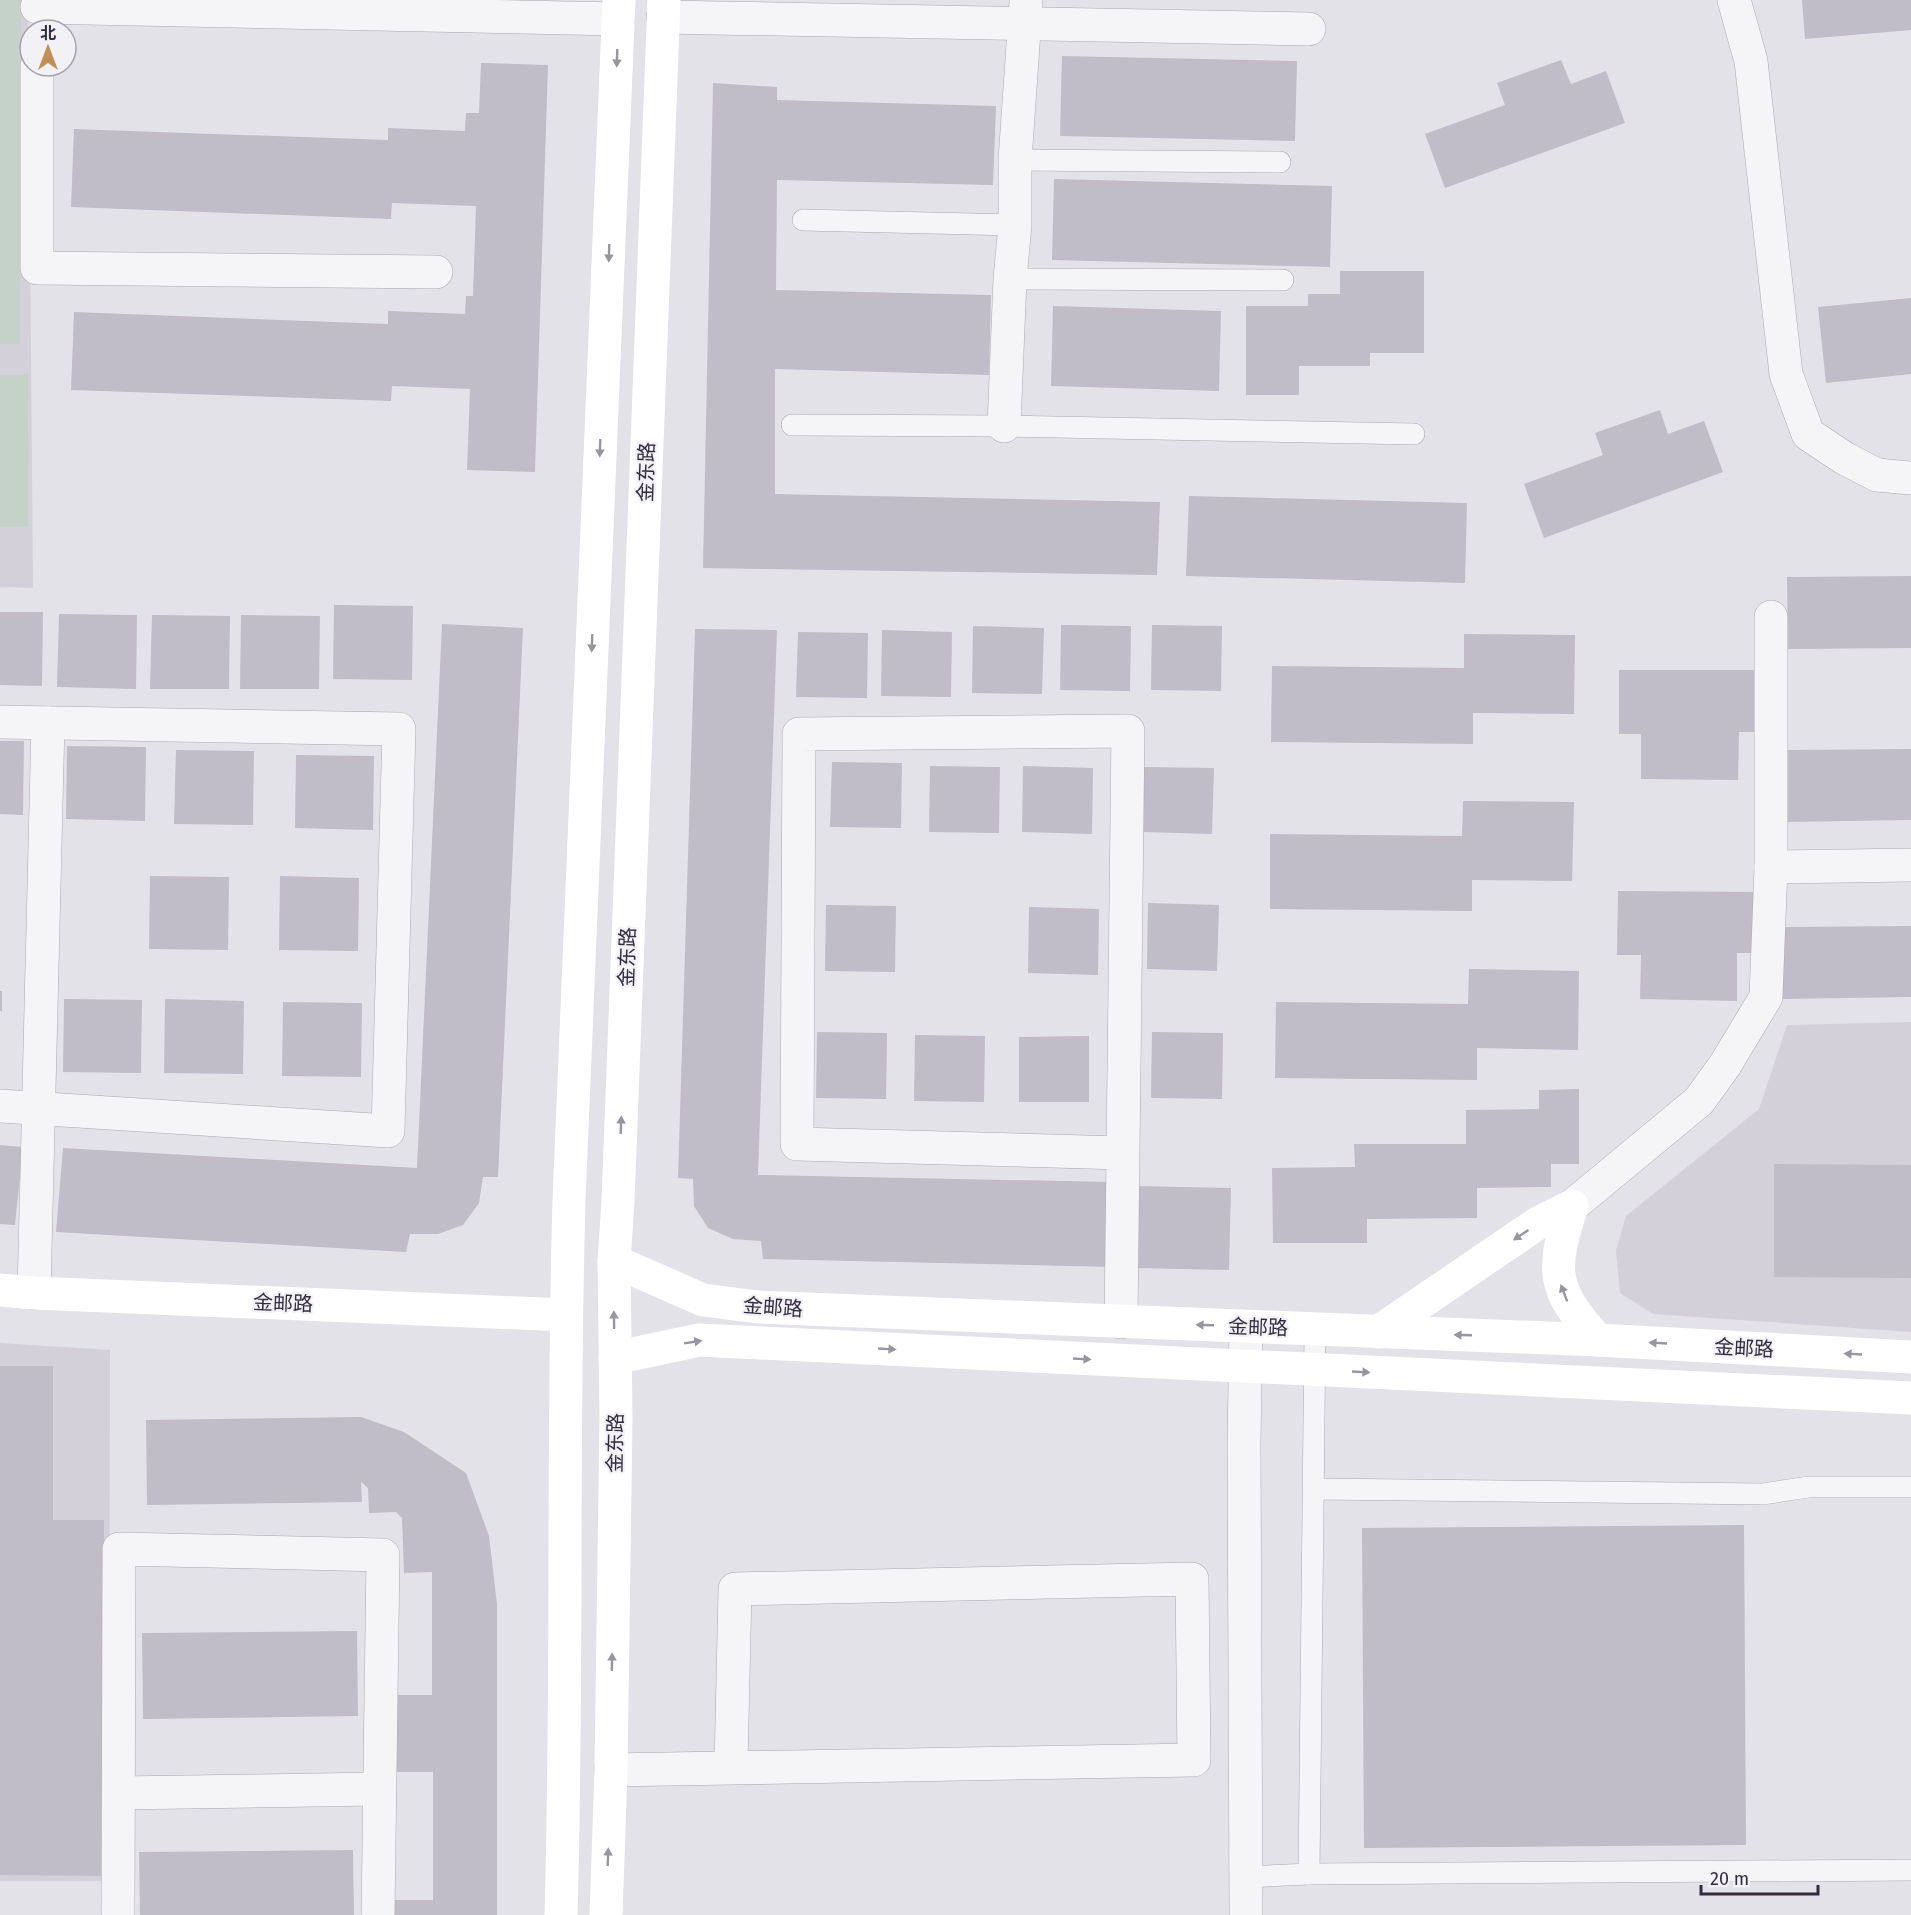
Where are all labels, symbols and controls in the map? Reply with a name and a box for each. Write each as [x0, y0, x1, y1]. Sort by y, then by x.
north arrow [18, 18, 78, 78]
text: 北 [40, 24, 56, 43]
one-way arrow [612, 49, 621, 68]
one-way arrow [604, 244, 613, 263]
one-way arrow [596, 439, 605, 458]
street label: 金东路 [633, 442, 659, 502]
one-way arrow [588, 633, 597, 652]
street label: 金东路 [614, 927, 640, 987]
one-way arrow [616, 1115, 625, 1134]
one-way arrow [1513, 1229, 1529, 1240]
one-way arrow [1559, 1284, 1569, 1302]
street label: 金邮路 [253, 1290, 313, 1316]
street label: 金邮路 [742, 1293, 804, 1321]
one-way arrow [610, 1310, 619, 1329]
street label: 金邮路 [1228, 1314, 1288, 1340]
one-way arrow [1196, 1320, 1215, 1330]
one-way arrow [1454, 1331, 1473, 1340]
street label: 金邮路 [1713, 1334, 1775, 1362]
one-way arrow [683, 1337, 702, 1346]
one-way arrow [1648, 1339, 1667, 1348]
one-way arrow [878, 1345, 897, 1354]
one-way arrow [1843, 1349, 1862, 1359]
one-way arrow [1072, 1354, 1091, 1363]
one-way arrow [1351, 1368, 1370, 1377]
street label: 金东路 [602, 1413, 628, 1473]
one-way arrow [608, 1652, 617, 1671]
one-way arrow [603, 1847, 613, 1866]
scale bar [1701, 1858, 1818, 1896]
text: 20 m [1710, 1868, 1749, 1890]

